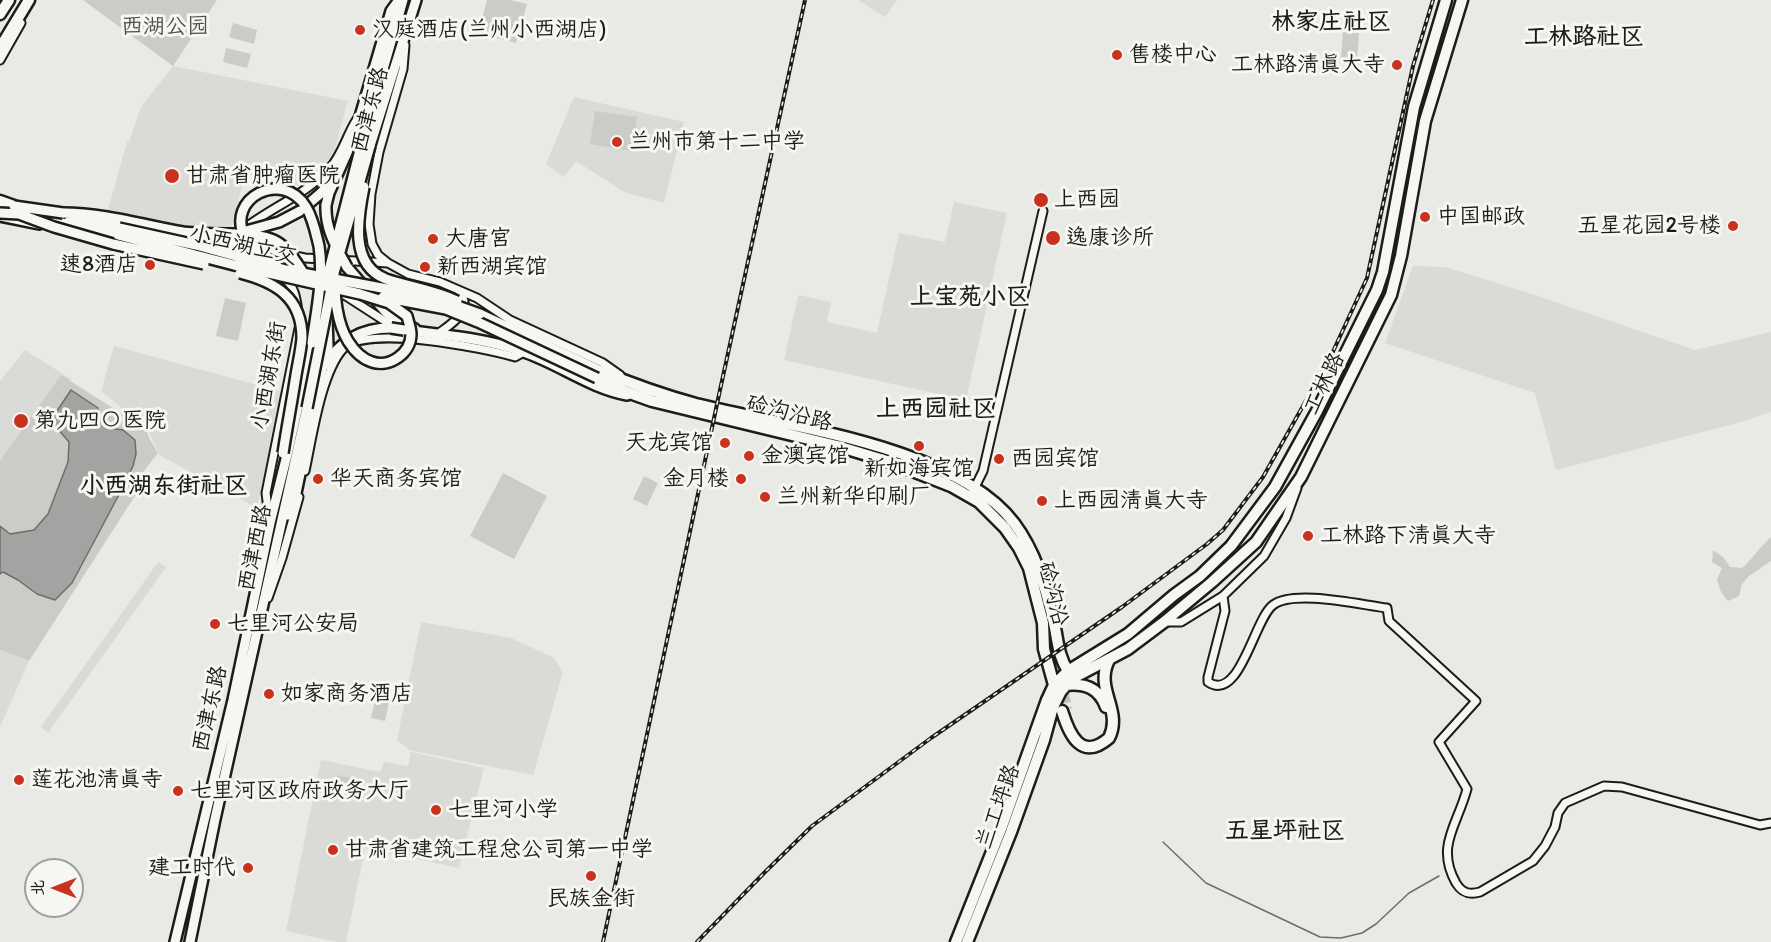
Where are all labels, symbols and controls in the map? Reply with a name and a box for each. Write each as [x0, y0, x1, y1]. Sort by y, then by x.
district label: 林家庄社区 [1271, 9, 1391, 37]
park label: 西湖公园 [121, 14, 209, 40]
place label: 汉庭酒店(兰州小西湖店) [372, 17, 606, 43]
marker: 汉庭酒店(兰州小西湖店) [353, 23, 367, 37]
district label: 工林路社区 [1524, 24, 1644, 52]
place label: 售楼中心 [1129, 42, 1217, 68]
marker: 售楼中心 [1110, 48, 1124, 62]
place label: 工林路清真大寺 [1231, 52, 1385, 78]
marker: 工林路清真大寺 [1390, 58, 1404, 72]
street label: 西津东路 [347, 64, 395, 156]
place label: 兰州市第十二中学 [629, 129, 805, 155]
marker: 兰州市第十二中学 [610, 135, 624, 149]
place label: 甘肃省肿瘤医院 [186, 163, 340, 189]
marker: 甘肃省肿瘤医院 [163, 167, 181, 185]
place label: 上西园 [1054, 187, 1120, 213]
marker: 上西园 [1032, 191, 1050, 209]
place label: 中国邮政 [1437, 204, 1525, 230]
marker: 中国邮政 [1418, 210, 1432, 224]
place label: 五星花园2号楼 [1577, 213, 1721, 239]
marker: 五星花园2号楼 [1726, 219, 1740, 233]
street label: 小西湖立交 [186, 221, 300, 271]
place label: 逸康诊所 [1066, 225, 1154, 251]
place label: 大唐宫 [445, 226, 511, 252]
marker: 逸康诊所 [1044, 229, 1062, 247]
marker: 大唐宫 [426, 232, 440, 246]
place label: 速8酒店 [60, 252, 138, 278]
place label: 新西湖宾馆 [437, 254, 547, 280]
marker: 速8酒店 [143, 258, 157, 272]
marker: 新西湖宾馆 [418, 260, 432, 274]
district label: 上宝苑小区 [910, 284, 1030, 312]
street label: 小西湖东街 [247, 320, 293, 432]
street label: 工林路 [1299, 349, 1351, 419]
street label: 硷沟沿路 [743, 391, 835, 437]
district label: 上西园社区 [876, 396, 996, 424]
place label: 第九四〇医院 [34, 408, 166, 434]
marker: 第九四〇医院 [12, 412, 30, 430]
place label: 天龙宾馆 [625, 430, 713, 456]
marker: 天龙宾馆 [718, 436, 732, 450]
marker: 新如海宾馆 [912, 439, 926, 453]
place label: 金澳宾馆 [761, 443, 849, 469]
place label: 西园宾馆 [1011, 446, 1099, 472]
marker: 金澳宾馆 [742, 449, 756, 463]
marker: 西园宾馆 [992, 452, 1006, 466]
place label: 新如海宾馆 [864, 456, 974, 482]
place label: 华天商务宾馆 [330, 466, 462, 492]
place label: 金月楼 [663, 466, 729, 492]
marker: 华天商务宾馆 [311, 472, 325, 486]
marker: 金月楼 [734, 472, 748, 486]
district label: 小西湖东街社区 [80, 473, 248, 501]
place label: 兰州新华印刷厂 [777, 484, 931, 510]
place label: 上西园清真大寺 [1054, 488, 1208, 514]
marker: 兰州新华印刷厂 [758, 490, 772, 504]
marker: 上西园清真大寺 [1035, 494, 1049, 508]
street label: 西津西路 [234, 502, 278, 594]
place label: 工林路下清真大寺 [1320, 523, 1496, 549]
marker: 工林路下清真大寺 [1301, 529, 1315, 543]
street label: 硷沟沿 [1031, 559, 1073, 629]
place label: 七里河公安局 [227, 611, 359, 637]
marker: 七里河公安局 [208, 617, 222, 631]
street label: 西津东路 [188, 663, 234, 755]
place label: 如家商务酒店 [281, 681, 413, 707]
marker: 如家商务酒店 [262, 687, 276, 701]
street label: 兰工坪路 [972, 761, 1026, 853]
place label: 莲花池清真寺 [31, 767, 163, 793]
marker: 莲花池清真寺 [12, 773, 26, 787]
place label: 七里河区政府政务大厅 [190, 778, 410, 804]
marker: 七里河区政府政务大厅 [171, 784, 185, 798]
place label: 七里河小学 [448, 797, 558, 823]
marker: 七里河小学 [429, 803, 443, 817]
district label: 五星坪社区 [1225, 818, 1345, 846]
place label: 甘肃省建筑工程总公司第一中学 [345, 837, 653, 863]
marker: 甘肃省建筑工程总公司第一中学 [326, 843, 340, 857]
place label: 建工时代 [148, 855, 236, 881]
north arrow [24, 858, 84, 918]
marker: 建工时代 [241, 861, 255, 875]
marker: 民族金街 [584, 869, 598, 883]
text: 北 [28, 880, 47, 896]
place label: 民族金街 [547, 886, 635, 912]

